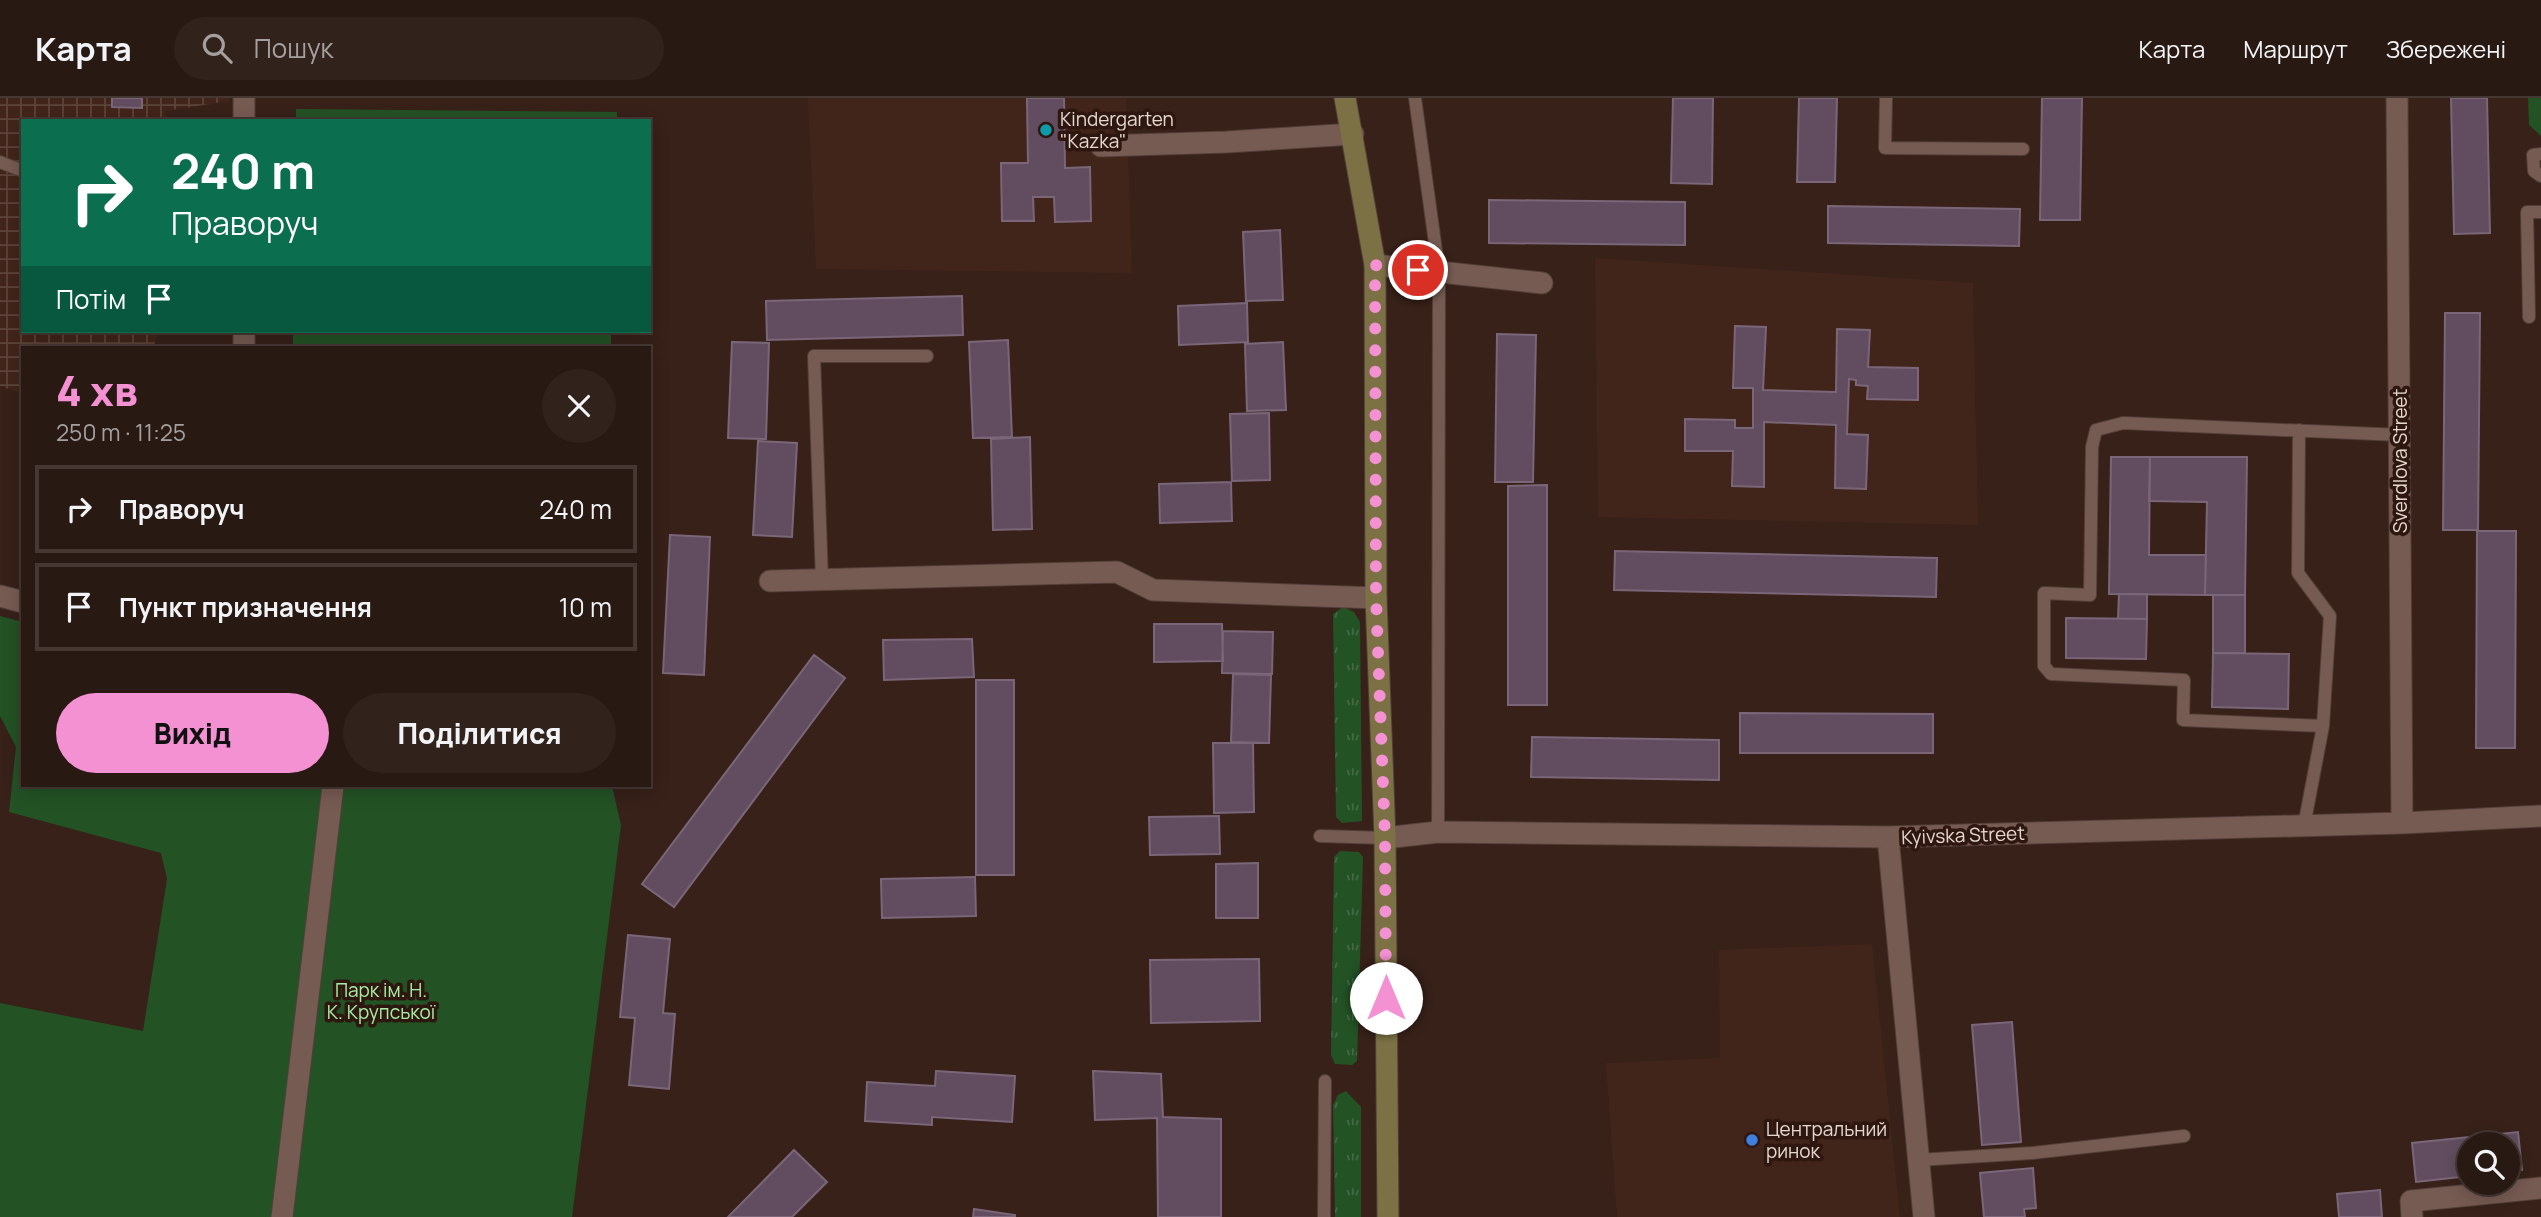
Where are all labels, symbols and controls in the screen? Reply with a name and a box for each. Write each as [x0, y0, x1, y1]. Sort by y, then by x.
search box [174, 17, 664, 80]
text: Карта [35, 26, 132, 71]
icon: search [198, 29, 236, 67]
text: Пошук [254, 30, 334, 66]
text: Карта [2139, 32, 2205, 65]
text: Маршрут [2243, 32, 2348, 65]
text: Збережені [2386, 32, 2506, 65]
place label: Kindergarten "Kazka" [1060, 106, 1174, 154]
marker: Kindergarten "Kazka" [1038, 122, 1054, 138]
text: 240 m [171, 137, 315, 204]
icon: right [56, 147, 147, 238]
text: Праворуч [171, 201, 319, 245]
pin [1388, 240, 1448, 300]
icon: arrive [1399, 251, 1437, 289]
icon: arrive [140, 280, 178, 318]
text: Потім [56, 281, 126, 317]
text: 4 хв [56, 361, 138, 419]
button: close [542, 369, 616, 443]
street label: Sverdlova Street [2387, 389, 2413, 533]
text: 250 m · 11:25 [56, 416, 186, 448]
icon: right [60, 490, 98, 528]
text: Праворуч [119, 491, 244, 527]
text: 240 m [539, 491, 612, 527]
icon: arrive [60, 588, 98, 626]
text: Пункт призначення [119, 589, 372, 625]
text: 10 m [559, 589, 612, 625]
button: Вихід [56, 693, 329, 773]
button: Поділитися [343, 693, 616, 773]
street label: Kyivska Street [1901, 820, 2025, 850]
position arrow [1349, 961, 1423, 1035]
park label: Парк ім. Н. К. Крупської [327, 977, 436, 1025]
place label: Центральний ринок [1766, 1116, 1887, 1164]
marker: Центральний ринок [1744, 1132, 1760, 1148]
map controls [2457, 1132, 2520, 1195]
button: search [2457, 1132, 2520, 1195]

